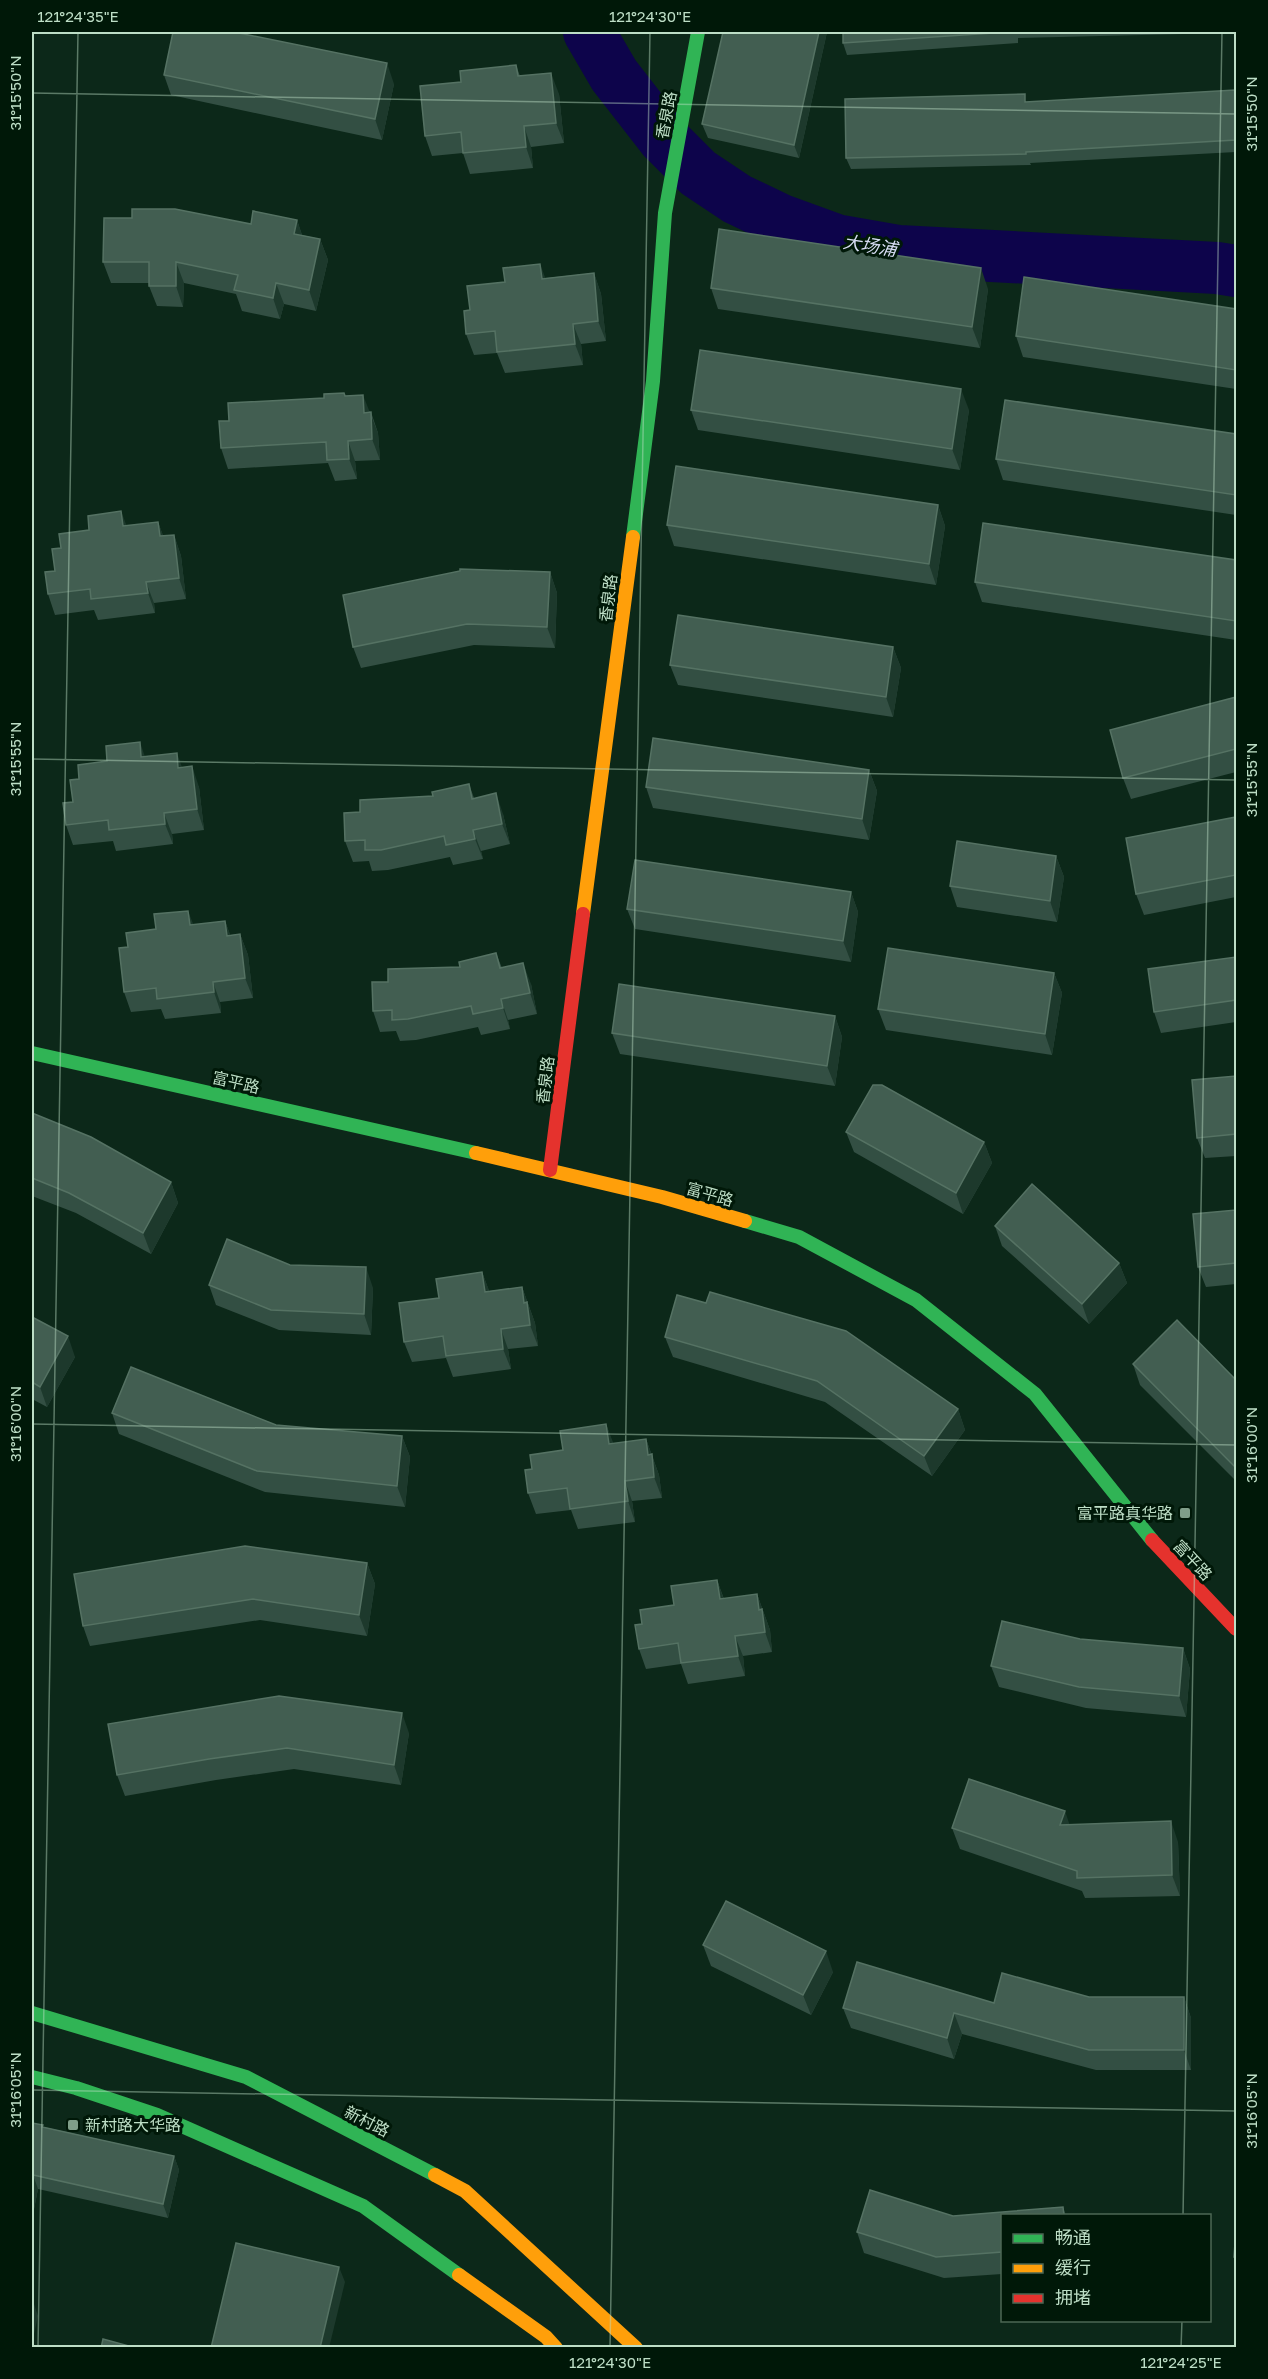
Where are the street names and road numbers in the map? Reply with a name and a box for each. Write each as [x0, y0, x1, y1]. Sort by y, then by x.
street label: 香泉路 [652, 90, 680, 140]
street label: 香泉路 [595, 573, 621, 623]
street label: 香泉路 [532, 1055, 558, 1105]
street label: 富平路 [210, 1067, 262, 1097]
street label: 富平路 [684, 1178, 736, 1210]
street label: 富平路 [1169, 1536, 1217, 1584]
street label: 新村路 [341, 2101, 393, 2141]

